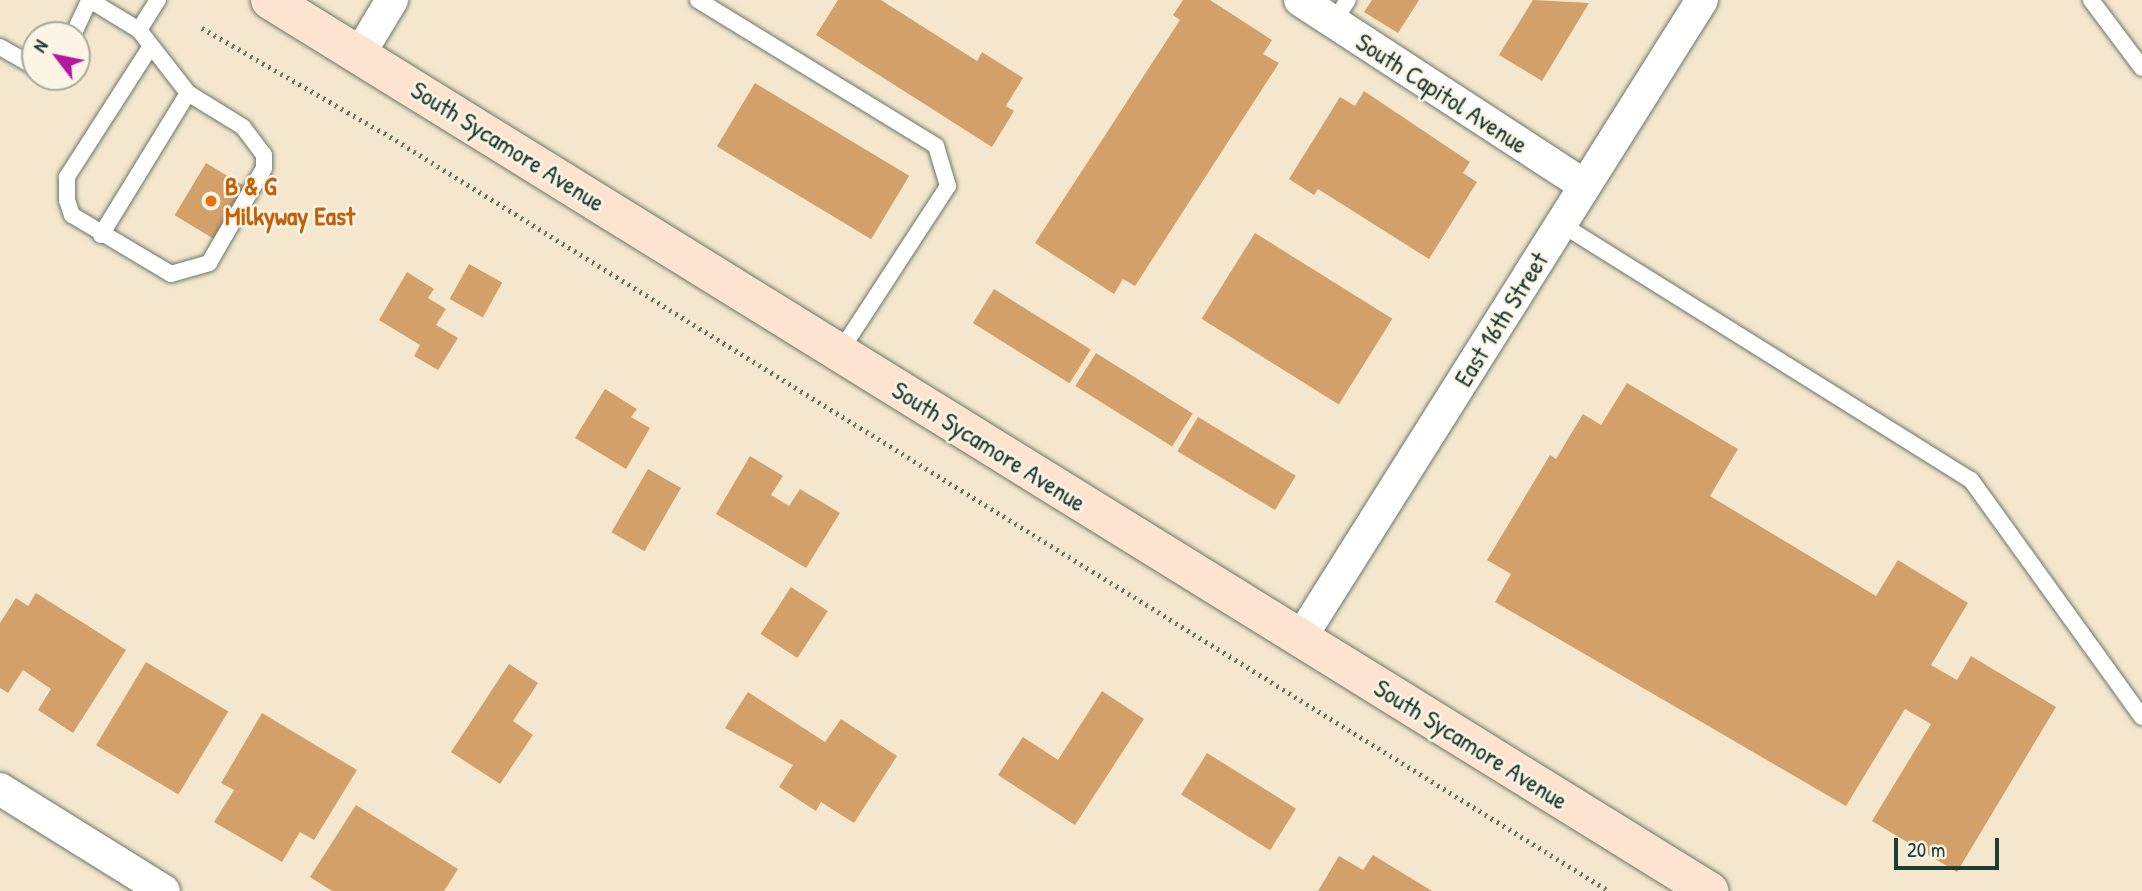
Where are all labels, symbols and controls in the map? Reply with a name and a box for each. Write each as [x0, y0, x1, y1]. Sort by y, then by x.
north arrow [21, 21, 91, 91]
street label: South Capitol Avenue [1350, 26, 1534, 160]
text: N [26, 35, 54, 57]
street label: South Sycamore Avenue [405, 74, 611, 218]
place label: B & G Milkyway East [225, 170, 355, 232]
marker: B & G Milkyway East [203, 193, 219, 209]
street label: East 16th Street [1447, 246, 1555, 392]
street label: South Sycamore Avenue [886, 374, 1092, 518]
street label: South Sycamore Avenue [1368, 672, 1574, 816]
scale bar [1897, 824, 2002, 868]
text: 20 m [1907, 835, 1945, 864]

